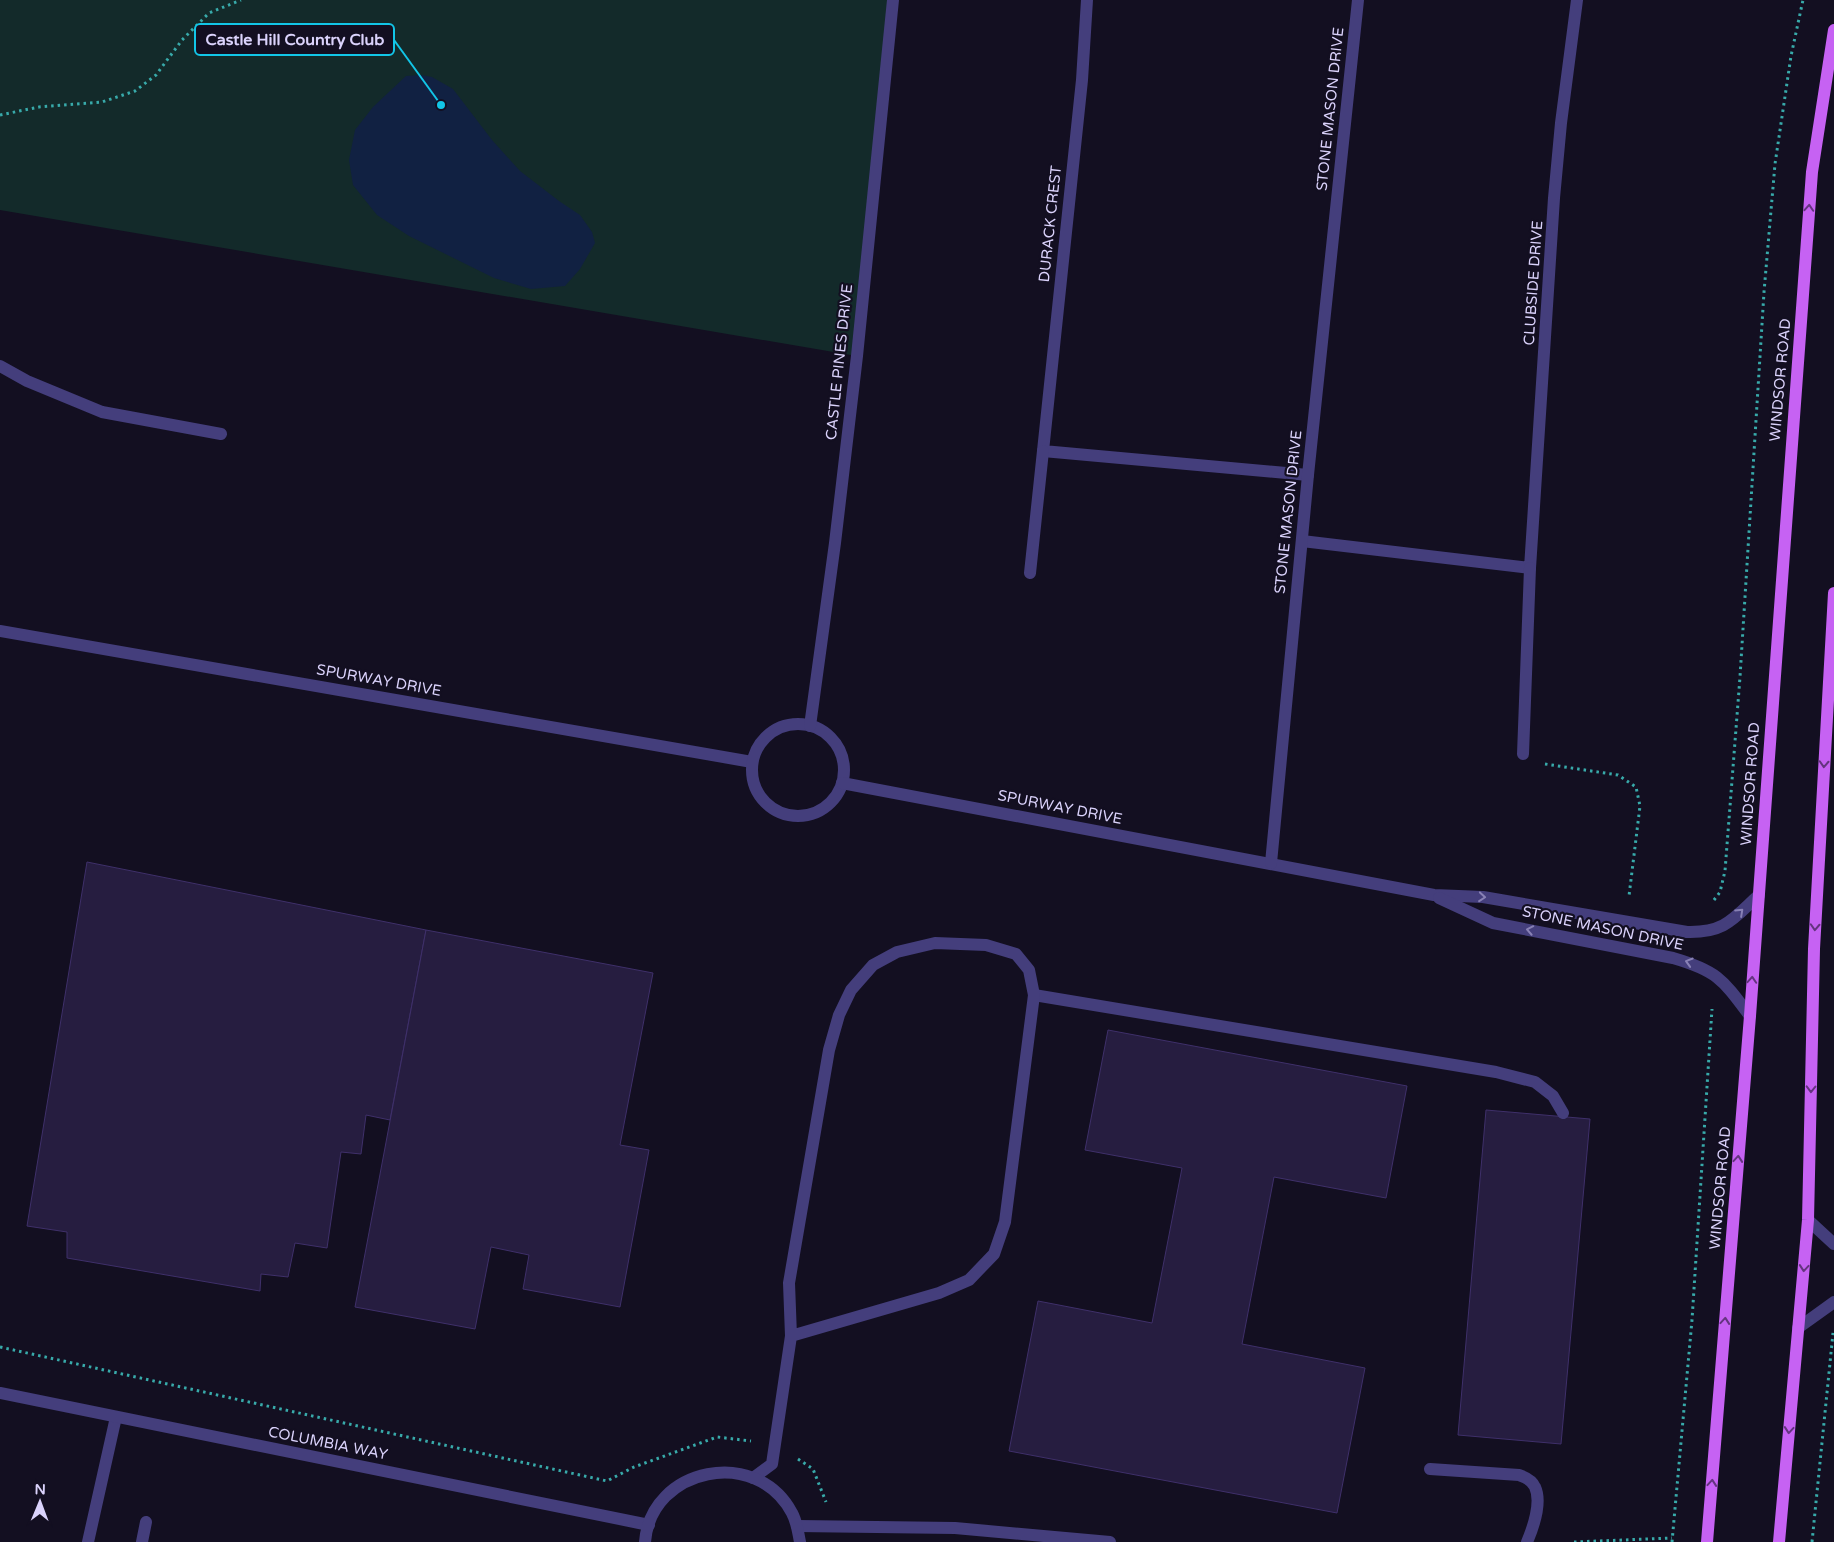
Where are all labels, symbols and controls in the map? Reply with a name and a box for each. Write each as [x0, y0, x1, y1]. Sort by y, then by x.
callout: Castle Hill Country Club [195, 24, 394, 55]
street label: STONE MASON DRIVE [1312, 26, 1348, 192]
text: Castle Hill Country Club [206, 30, 384, 50]
street label: DURACK CREST [1035, 165, 1065, 283]
one-way arrow [1804, 204, 1815, 212]
street label: CLUBSIDE DRIVE [1520, 220, 1546, 346]
street label: CASTLE PINES DRIVE [822, 283, 856, 441]
street label: WINDSOR ROAD [1766, 318, 1794, 442]
street label: STONE MASON DRIVE [1270, 429, 1306, 595]
street label: SPURWAY DRIVE [315, 660, 443, 700]
street label: WINDSOR ROAD [1737, 722, 1763, 846]
one-way arrow [1819, 761, 1830, 769]
street label: SPURWAY DRIVE [996, 786, 1124, 828]
one-way arrow [1479, 891, 1487, 902]
street label: STONE MASON DRIVE [1521, 902, 1685, 954]
one-way arrow [1735, 909, 1744, 918]
one-way arrow [1809, 923, 1820, 931]
one-way arrow [1525, 925, 1534, 935]
one-way arrow [1685, 958, 1693, 968]
one-way arrow [1747, 975, 1758, 983]
one-way arrow [1806, 1086, 1816, 1093]
street label: WINDSOR ROAD [1706, 1126, 1734, 1250]
one-way arrow [1732, 1155, 1743, 1163]
one-way arrow [1798, 1264, 1809, 1272]
one-way arrow [1719, 1317, 1730, 1325]
street label: COLUMBIA WAY [267, 1423, 390, 1463]
one-way arrow [1784, 1426, 1795, 1434]
north arrow [15, 1477, 65, 1527]
one-way arrow [1706, 1479, 1717, 1487]
text: N [34, 1481, 46, 1498]

